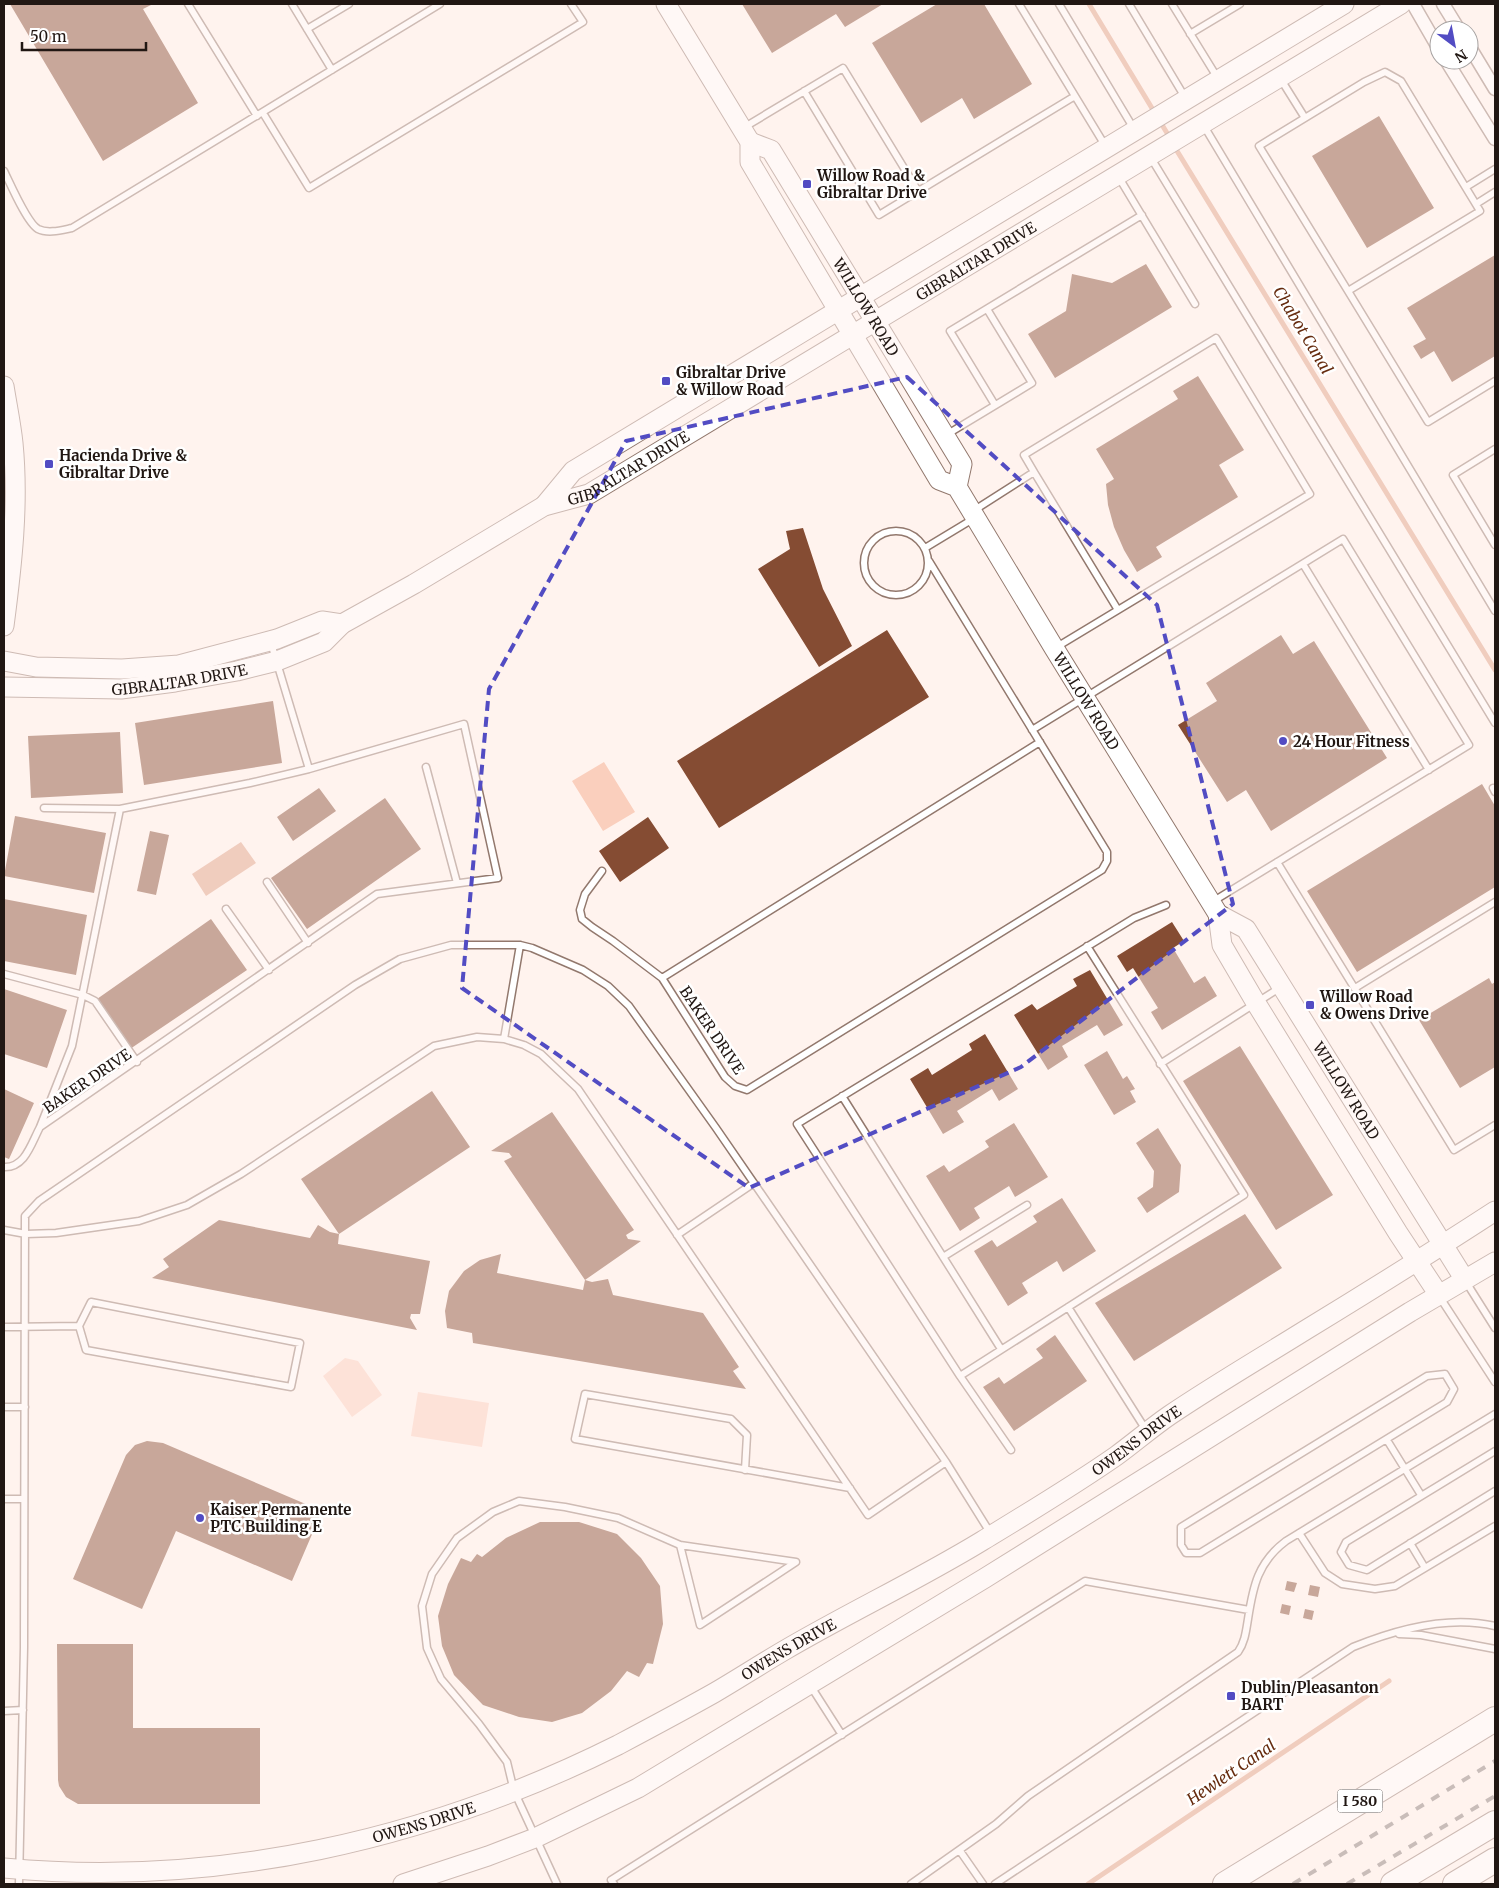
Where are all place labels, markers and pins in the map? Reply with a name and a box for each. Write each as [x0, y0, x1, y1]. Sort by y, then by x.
place label: Willow Road & Gibraltar Drive [816, 166, 927, 202]
marker: Willow Road & Gibraltar Drive [801, 178, 813, 190]
place label: Gibraltar Drive & Willow Road [676, 363, 786, 399]
marker: Gibraltar Drive & Willow Road [660, 375, 672, 387]
place label: Hacienda Drive & Gibraltar Drive [59, 446, 188, 482]
marker: Hacienda Drive & Gibraltar Drive [43, 458, 55, 470]
place label: 24 Hour Fitness [1293, 732, 1410, 751]
marker: 24 Hour Fitness [1277, 735, 1289, 747]
place label: Willow Road & Owens Drive [1319, 987, 1429, 1023]
marker: Willow Road & Owens Drive [1304, 999, 1316, 1011]
place label: Kaiser Permanente PTC Building E [210, 1500, 351, 1536]
marker: Kaiser Permanente PTC Building E [194, 1512, 206, 1524]
place label: Dublin/Pleasanton BART [1241, 1678, 1379, 1714]
marker: Dublin/Pleasanton BART [1225, 1690, 1237, 1702]

